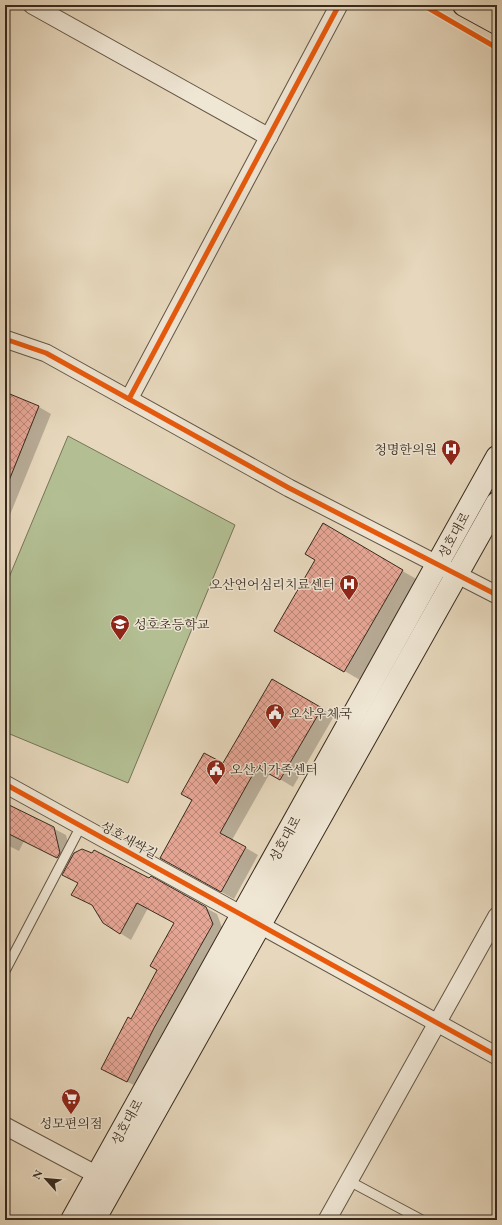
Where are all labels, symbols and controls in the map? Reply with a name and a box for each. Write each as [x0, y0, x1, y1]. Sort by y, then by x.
hospital icon: 청명한의원 [440, 438, 462, 466]
place label: 청명한의원 [374, 441, 437, 458]
street label: 성호대로 [434, 509, 474, 561]
hospital icon: 오산언어심리치료센터 [338, 573, 360, 601]
place label: 오산언어심리치료센터 [209, 576, 335, 593]
school or university icon: 성호초등학교 [109, 613, 131, 641]
place label: 성호초등학교 [134, 616, 210, 633]
public building icon: 오산우체국 [264, 702, 286, 730]
place label: 오산우체국 [289, 705, 352, 722]
public building icon: 오산시가족센터 [205, 758, 227, 786]
place label: 오산시가족센터 [230, 761, 318, 778]
street label: 성호대로 [265, 813, 305, 865]
street label: 성호새싹길 [97, 817, 161, 863]
supermarket icon: 성모편의점 [60, 1087, 82, 1115]
street label: 성호대로 [107, 1096, 147, 1148]
place label: 성모편의점 [40, 1115, 102, 1132]
north arrow [26, 1159, 66, 1199]
text: N [29, 1167, 45, 1182]

